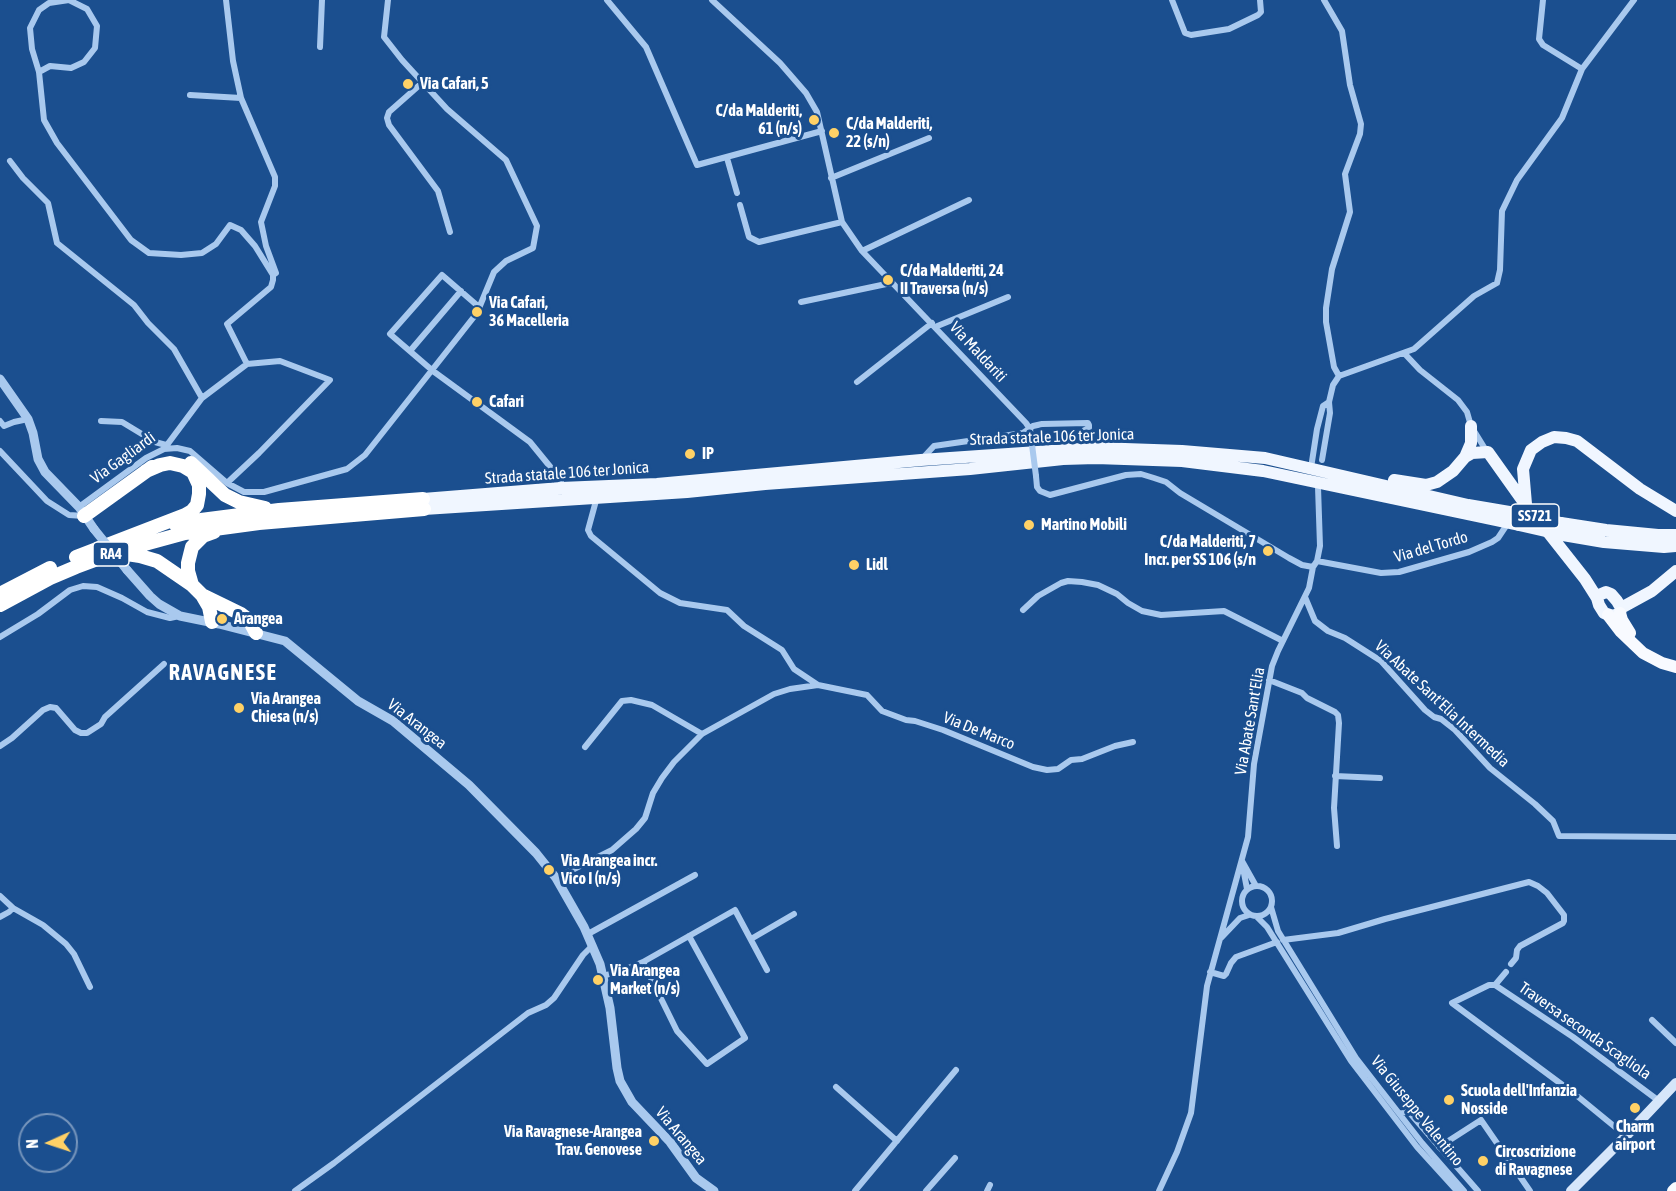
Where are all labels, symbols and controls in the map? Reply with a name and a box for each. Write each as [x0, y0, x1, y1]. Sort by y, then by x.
place label: Via Cafari, 5 [420, 74, 489, 94]
marker: Via Cafari, 5 [401, 77, 415, 91]
place label: C/da Malderiti, 61 (n/s) [716, 101, 802, 139]
marker: C/da Malderiti, 61 (n/s) [807, 113, 821, 127]
place label: C/da Malderiti, 22 (s/n) [846, 114, 932, 152]
marker: C/da Malderiti, 22 (s/n) [827, 126, 841, 140]
place label: C/da Malderiti, 24 II Traversa (n/s) [900, 261, 1004, 299]
marker: C/da Malderiti, 24 II Traversa (n/s) [881, 273, 895, 287]
place label: Via Cafari, 36 Macelleria [489, 293, 569, 331]
marker: Via Cafari, 36 Macelleria [470, 305, 484, 319]
street label: Via Maldariti [945, 318, 1011, 386]
place label: Cafari [489, 392, 524, 412]
marker: Cafari [470, 395, 484, 409]
street label: Strada statale 106 ter Jonica [969, 425, 1135, 449]
street label: Via Gagliardi [87, 428, 159, 488]
place label: IP [702, 444, 714, 464]
marker: IP [683, 447, 697, 461]
street label: Strada statale 106 ter Jonica [484, 458, 650, 488]
road number: SS721 [1511, 504, 1559, 528]
place label: Martino Mobili [1041, 515, 1127, 535]
marker: Martino Mobili [1022, 518, 1036, 532]
street label: Via del Tordo [1392, 527, 1470, 567]
place label: C/da Malderiti, 7 Incr. per SS 106 (s/n [1144, 532, 1256, 570]
road number: RA4 [93, 542, 129, 566]
marker: C/da Malderiti, 7 Incr. per SS 106 (s/n [1261, 544, 1275, 558]
place label: Lidl [866, 555, 888, 575]
marker: Lidl [847, 558, 861, 572]
place label: Arangea [234, 609, 283, 629]
marker: Arangea [215, 612, 229, 626]
street label: Via Abate Sant'Elia Intermedia [1371, 637, 1513, 771]
district label: RAVAGNESE [169, 660, 277, 686]
street label: Via Abate Sant'Elia [1231, 666, 1269, 776]
place label: Via Arangea Chiesa (n/s) [251, 689, 321, 727]
street label: Via Arangea [384, 695, 450, 753]
marker: Via Arangea Chiesa (n/s) [232, 701, 246, 715]
street label: Via De Marco [940, 708, 1018, 754]
place label: Via Arangea incr. Vico I (n/s) [561, 851, 657, 889]
marker: Via Arangea incr. Vico I (n/s) [542, 863, 556, 877]
place label: Via Arangea Market (n/s) [610, 961, 680, 999]
marker: Via Arangea Market (n/s) [591, 973, 605, 987]
street label: Traversa seconda Scagliola [1515, 978, 1655, 1084]
street label: Via Giuseppe Valentino [1367, 1052, 1467, 1170]
place label: Scuola dell'Infanzia Nosside [1461, 1081, 1577, 1119]
marker: Scuola dell'Infanzia Nosside [1442, 1093, 1456, 1107]
marker: Charm airport [1628, 1101, 1642, 1115]
street label: Via Arangea [651, 1103, 711, 1169]
north arrow [18, 1113, 78, 1173]
place label: Charm airport [1615, 1117, 1655, 1155]
place label: Via Ravagnese-Arangea Trav. Genovese [504, 1122, 642, 1160]
marker: Via Ravagnese-Arangea Trav. Genovese [647, 1134, 661, 1148]
text: N [23, 1139, 41, 1149]
place label: Circoscrizione di Ravagnese [1495, 1142, 1576, 1180]
marker: Circoscrizione di Ravagnese [1476, 1154, 1490, 1168]

